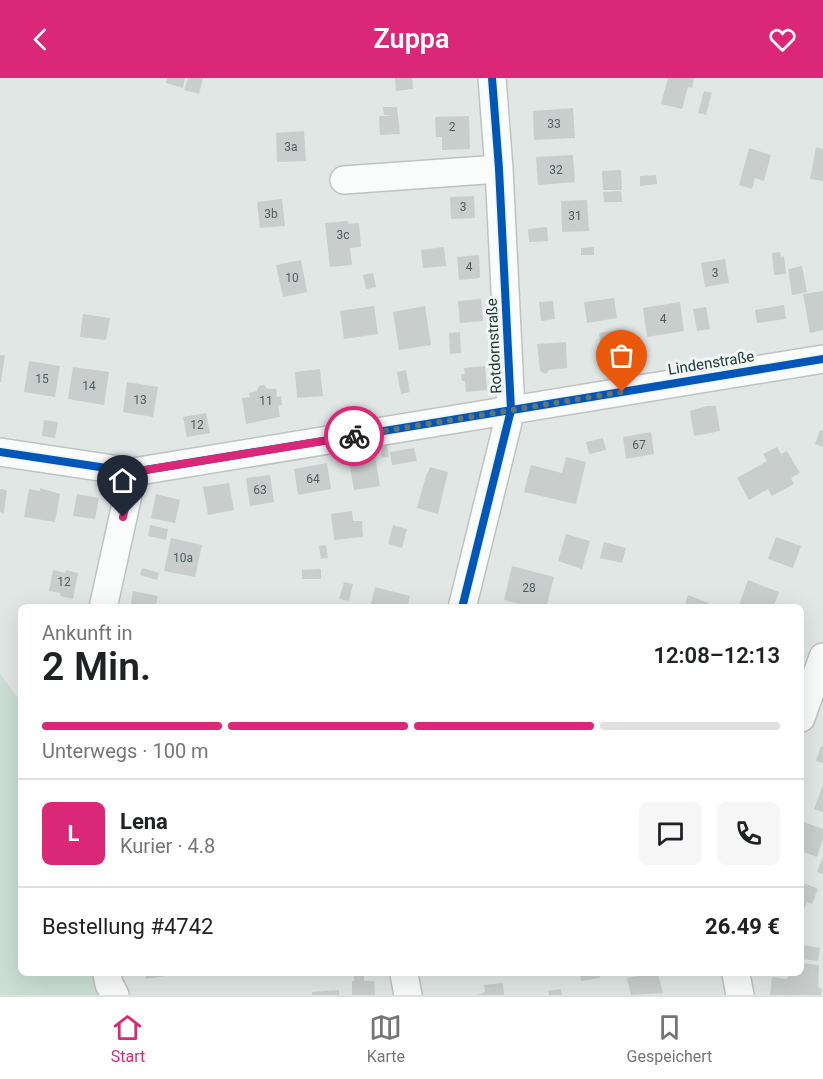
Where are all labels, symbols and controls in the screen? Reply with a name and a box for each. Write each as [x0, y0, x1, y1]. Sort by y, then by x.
icon: back [24, 23, 57, 56]
text: Zuppa [373, 23, 450, 55]
icon: heart [766, 23, 799, 56]
house number: 33 [547, 117, 561, 131]
house number: 2 [449, 120, 456, 134]
house number: 3a [284, 140, 298, 154]
house number: 32 [549, 163, 563, 177]
house number: 3 [460, 200, 466, 214]
house number: 3b [264, 207, 278, 221]
house number: 31 [568, 209, 582, 223]
house number: 3c [336, 228, 350, 242]
house number: 4 [466, 260, 473, 274]
house number: 3 [712, 266, 718, 280]
house number: 10 [285, 271, 299, 285]
street label: Rotdornstraße [483, 298, 505, 394]
house number: 4 [660, 312, 667, 326]
pin [596, 330, 647, 392]
icon: bag [605, 339, 638, 372]
street label: Lindenstraße [667, 347, 756, 379]
house number: 15 [35, 372, 49, 386]
house number: 14 [82, 379, 96, 393]
house number: 13 [133, 393, 147, 407]
house number: 11 [259, 394, 273, 408]
courier [324, 406, 384, 466]
house number: 12 [190, 418, 204, 432]
icon: bike [338, 420, 371, 453]
house number: 67 [632, 438, 646, 452]
pin [97, 455, 148, 517]
icon: home [106, 464, 139, 497]
house number: 64 [306, 472, 320, 486]
house number: 63 [253, 483, 267, 497]
house number: 10a [173, 551, 193, 565]
house number: 12 [57, 575, 71, 589]
house number: 28 [522, 581, 536, 595]
text: Ankunft in [42, 621, 133, 645]
text: 12:08–12:13 [653, 643, 780, 668]
text: 2 Min. [42, 644, 151, 690]
text: Unterwegs · 100 m [42, 739, 209, 763]
button: chat [639, 802, 702, 865]
button: phone [717, 802, 780, 865]
text: Lena [120, 809, 168, 834]
text: L [68, 821, 79, 846]
text: Kurier · 4.8 [120, 834, 215, 858]
text: Bestellung #4742 [42, 914, 213, 939]
text: 26.49 € [705, 914, 780, 939]
tab: Start [111, 1011, 145, 1066]
tab: Karte [367, 1011, 405, 1066]
tab: Gespeichert [627, 1011, 712, 1066]

